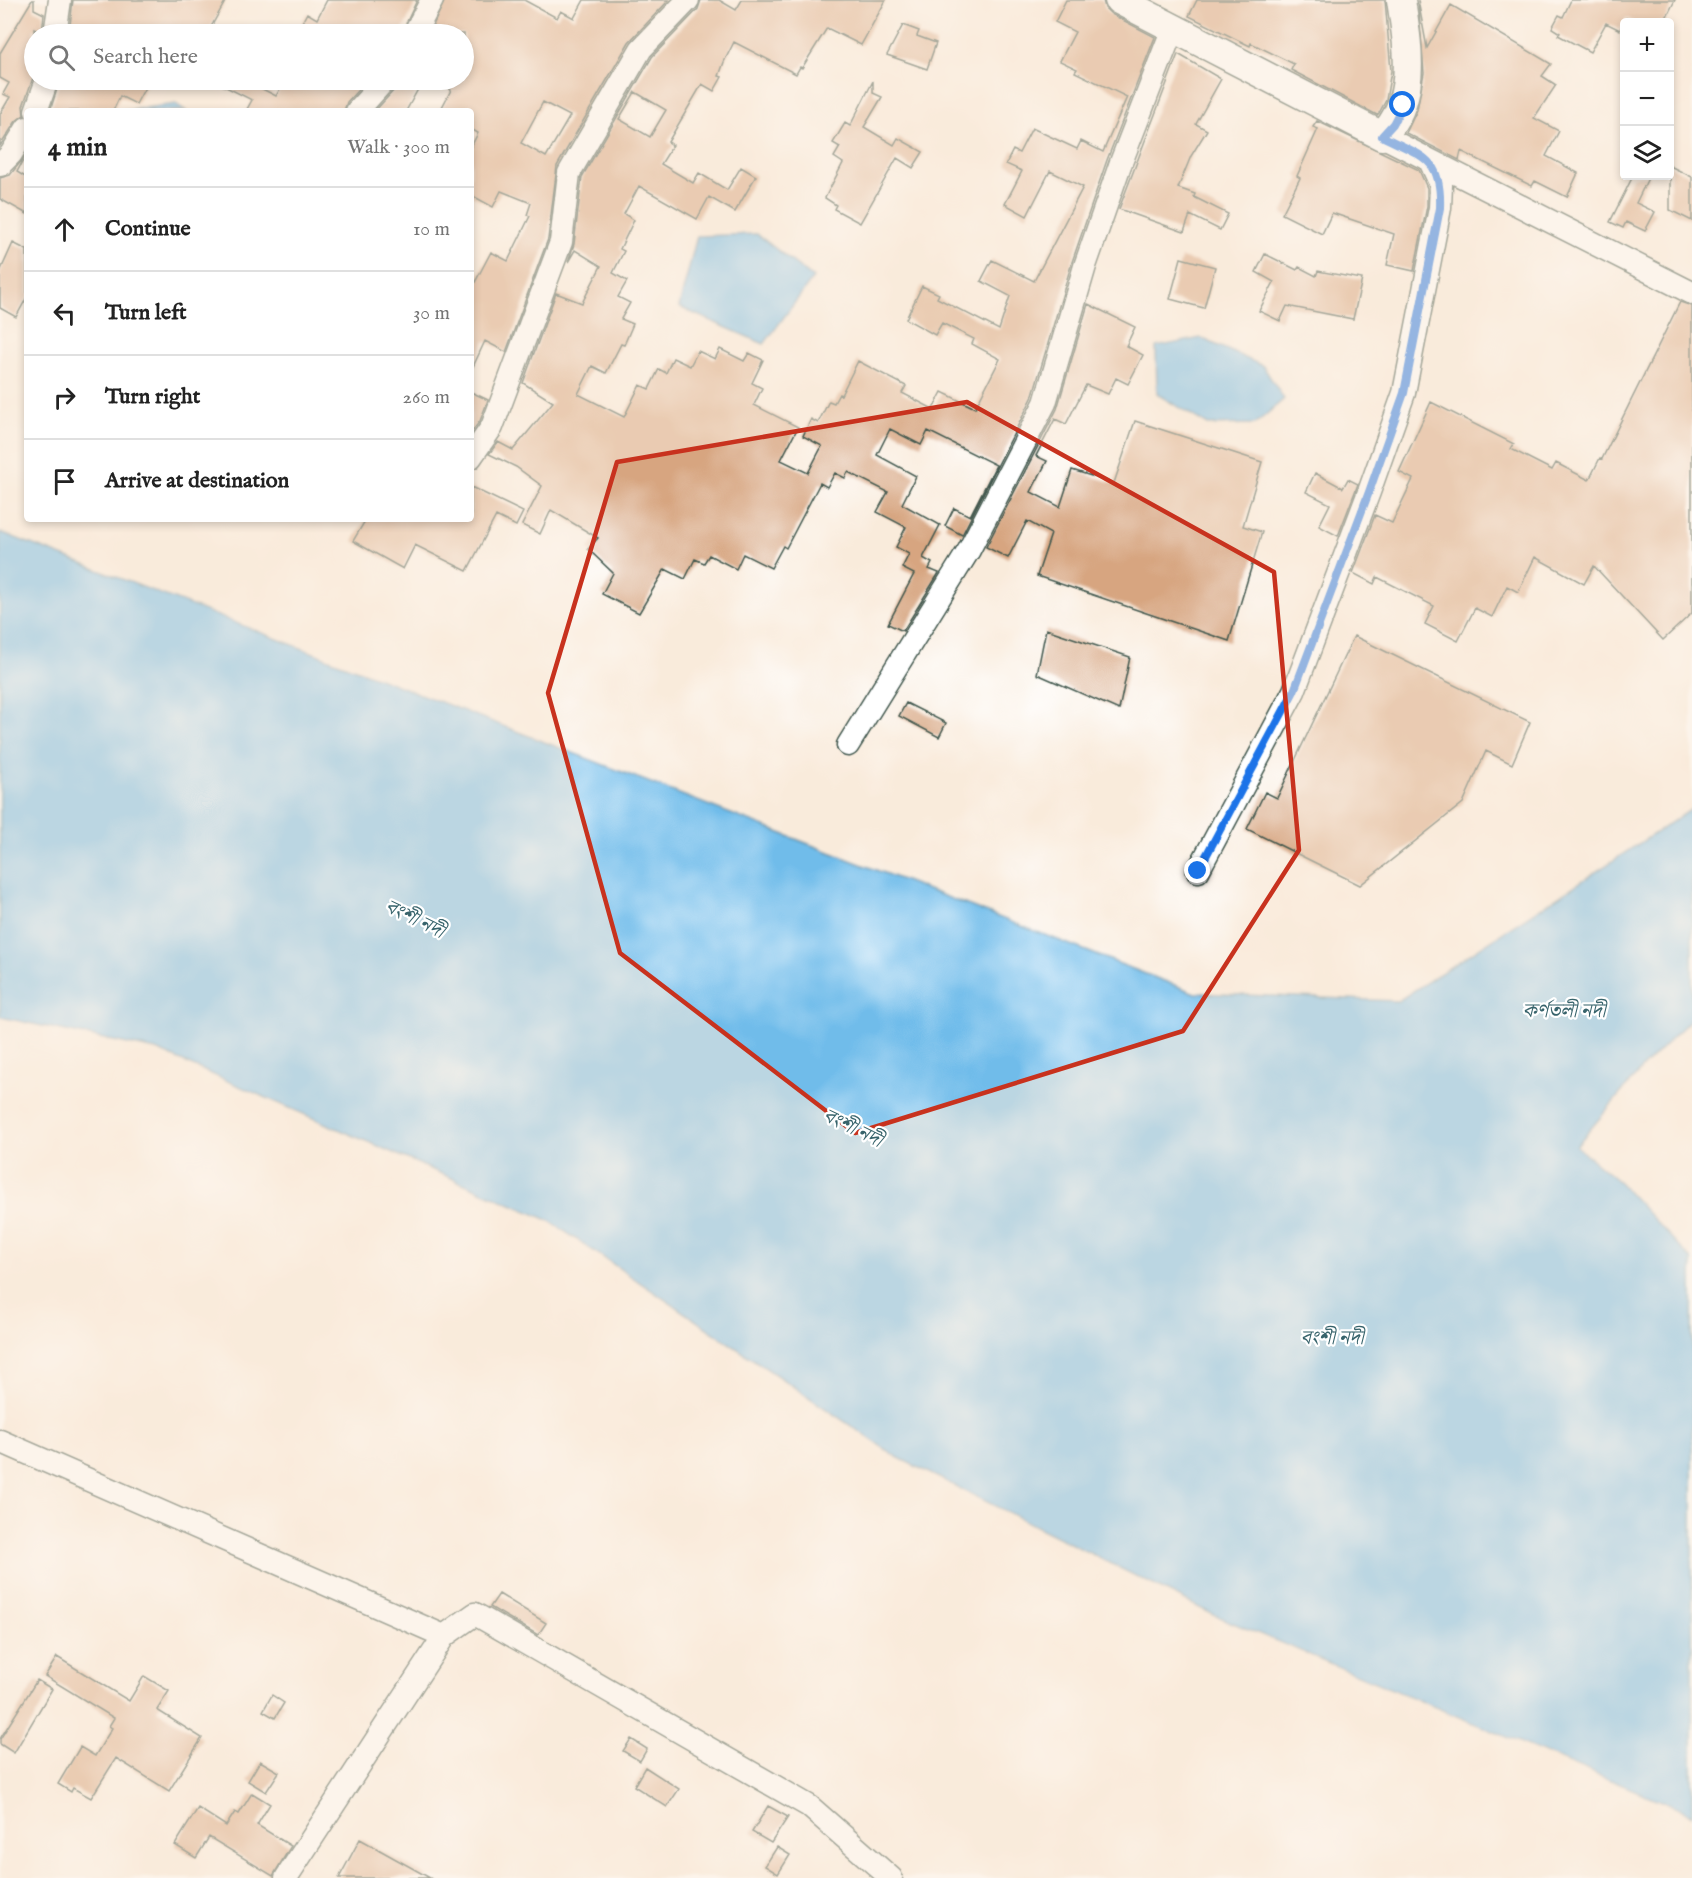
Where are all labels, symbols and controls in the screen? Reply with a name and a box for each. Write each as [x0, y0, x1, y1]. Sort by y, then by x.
map controls [1620, 18, 1674, 180]
button: + [1620, 18, 1674, 72]
search box [24, 24, 474, 90]
icon: search [45, 41, 78, 74]
text: Search here [93, 43, 198, 71]
button: − [1620, 72, 1674, 126]
route start [1389, 91, 1415, 117]
button: layers [1620, 126, 1674, 180]
text: 4 min [48, 131, 107, 164]
text: Walk · 300 m [347, 135, 450, 160]
icon: ahead [48, 213, 81, 246]
text: Continue [105, 215, 191, 243]
text: 10 m [413, 217, 450, 242]
icon: left [48, 297, 81, 330]
text: Turn left [105, 299, 187, 327]
text: 30 m [413, 301, 450, 326]
icon: right [48, 381, 81, 414]
text: Turn right [105, 383, 200, 411]
text: 260 m [403, 385, 450, 410]
icon: arrive [48, 465, 81, 498]
text: Arrive at destination [105, 467, 289, 495]
route end [1184, 857, 1210, 883]
water label: বংশী নদী [381, 893, 450, 945]
water label: কর্ণতলী নদী [1523, 998, 1608, 1024]
water label: বংশী নদী [819, 1102, 888, 1154]
water label: বংশী নদী [1301, 1325, 1366, 1351]

